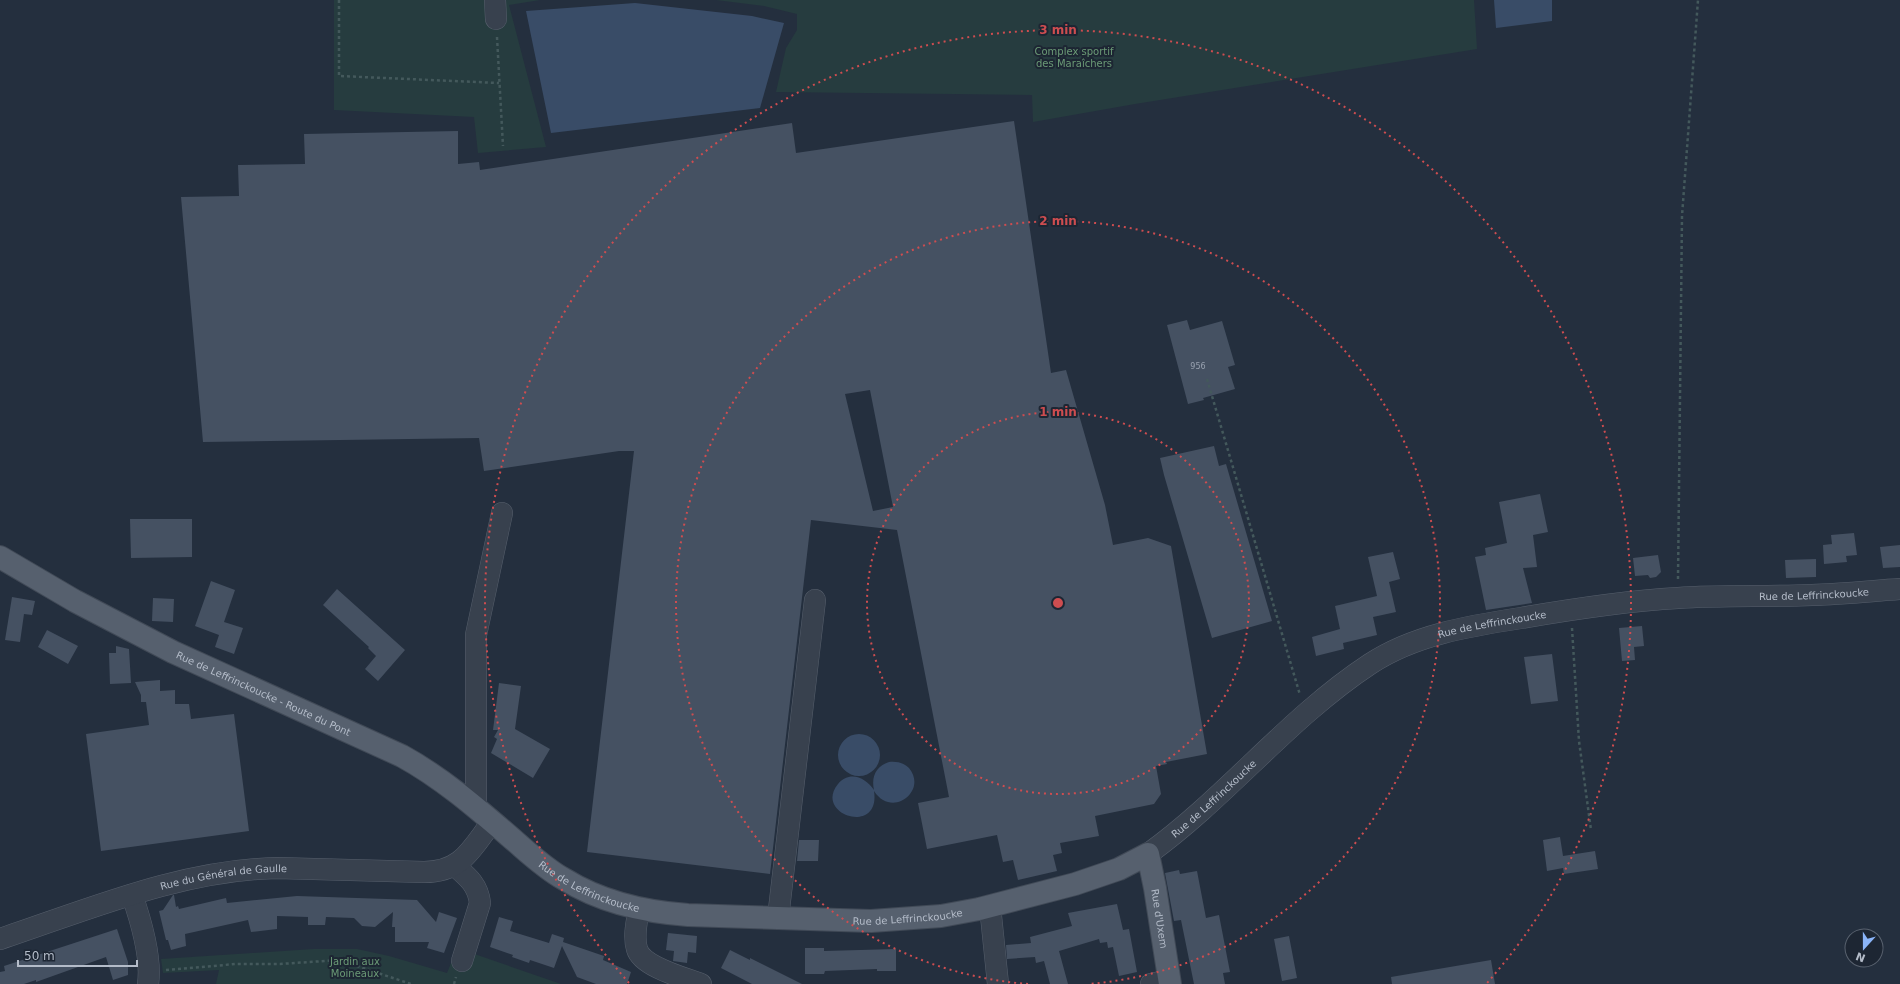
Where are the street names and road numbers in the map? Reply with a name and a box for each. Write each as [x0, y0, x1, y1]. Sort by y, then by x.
street label: Rue de Leffrinckoucke [1759, 586, 1869, 602]
street label: Rue de Leffrinckoucke [1437, 608, 1547, 640]
street label: Rue de Leffrinckoucke - Route du Pont [175, 649, 353, 738]
street label: Rue de Leffrinckoucke [1169, 757, 1258, 839]
street label: Rue de Leffrinckoucke [537, 858, 641, 914]
street label: Rue du Général de Gaulle [159, 862, 287, 891]
street label: Rue d'Uxem [1150, 888, 1170, 949]
street label: Rue de Leffrinckoucke [853, 907, 963, 927]

